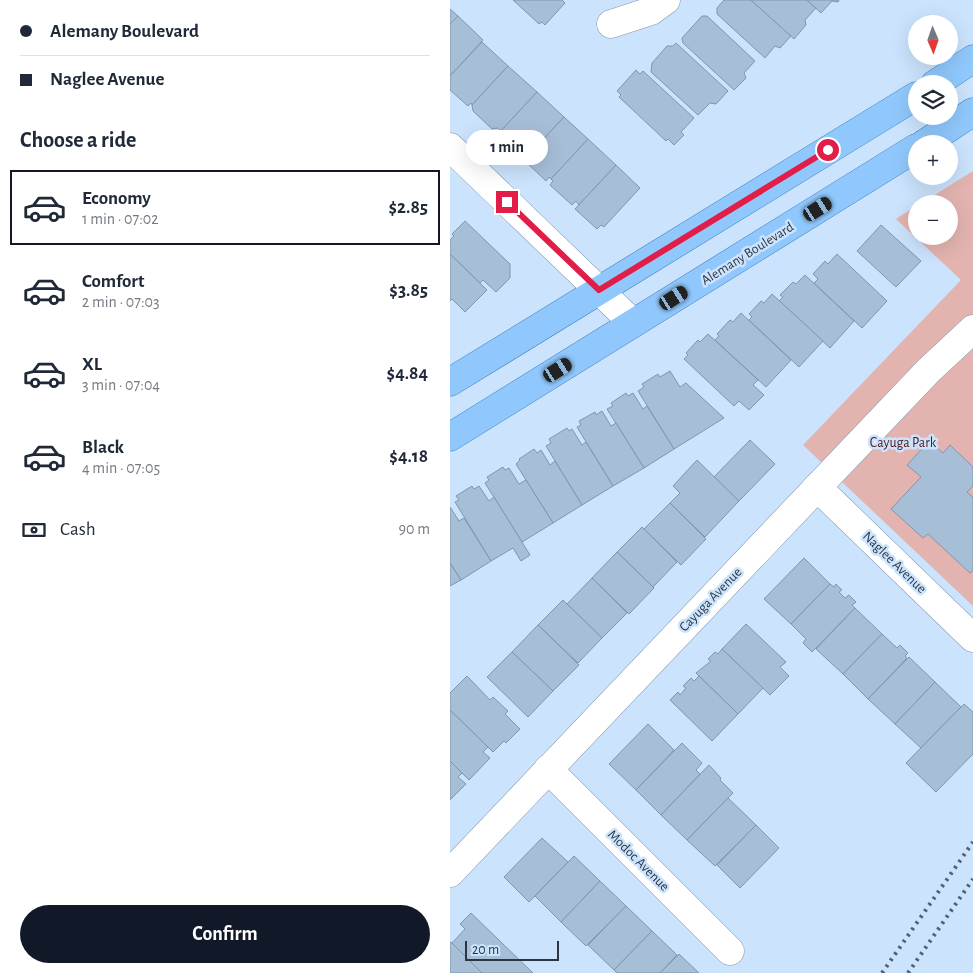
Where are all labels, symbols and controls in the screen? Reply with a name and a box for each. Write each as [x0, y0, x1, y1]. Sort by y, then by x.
north arrow [908, 15, 958, 65]
map controls [908, 15, 958, 245]
text: Alemany Boulevard [50, 22, 199, 41]
text: Naglee Avenue [50, 70, 164, 89]
button: layers [908, 75, 958, 125]
text: Choose a ride [20, 129, 136, 151]
callout: 1 min [466, 130, 548, 164]
button: + [908, 135, 958, 185]
text: 1 min [490, 139, 524, 155]
route start [817, 139, 839, 161]
icon: car [22, 185, 67, 230]
text: Economy [82, 189, 151, 208]
route end [496, 191, 518, 213]
car [801, 195, 834, 223]
button: − [908, 195, 958, 245]
text: $2.85 [389, 198, 428, 217]
text: 1 min · 07:02 [82, 211, 159, 227]
street label: Alemany Boulevard [699, 220, 796, 288]
icon: car [22, 268, 67, 313]
text: Comfort [82, 272, 144, 291]
text: $3.85 [389, 281, 428, 300]
car [657, 284, 690, 312]
text: 2 min · 07:03 [82, 294, 160, 310]
icon: car [22, 351, 67, 396]
text: XL [82, 355, 102, 374]
car [541, 356, 574, 384]
text: $4.84 [387, 364, 428, 383]
text: 3 min · 07:04 [82, 377, 160, 393]
icon: car [22, 434, 67, 479]
park label: Cayuga Park [870, 436, 937, 450]
text: Black [82, 438, 124, 457]
text: $4.18 [389, 447, 428, 466]
text: 4 min · 07:05 [82, 460, 160, 476]
icon: cash [20, 516, 48, 544]
text: Cash [60, 520, 96, 539]
text: 90 m [399, 521, 430, 537]
street label: Naglee Avenue [860, 529, 929, 596]
street label: Cayuga Avenue [677, 565, 745, 634]
street label: Modoc Avenue [605, 827, 672, 894]
button: Confirm [20, 905, 430, 963]
scale bar [465, 938, 559, 961]
text: 20 m [472, 943, 499, 957]

